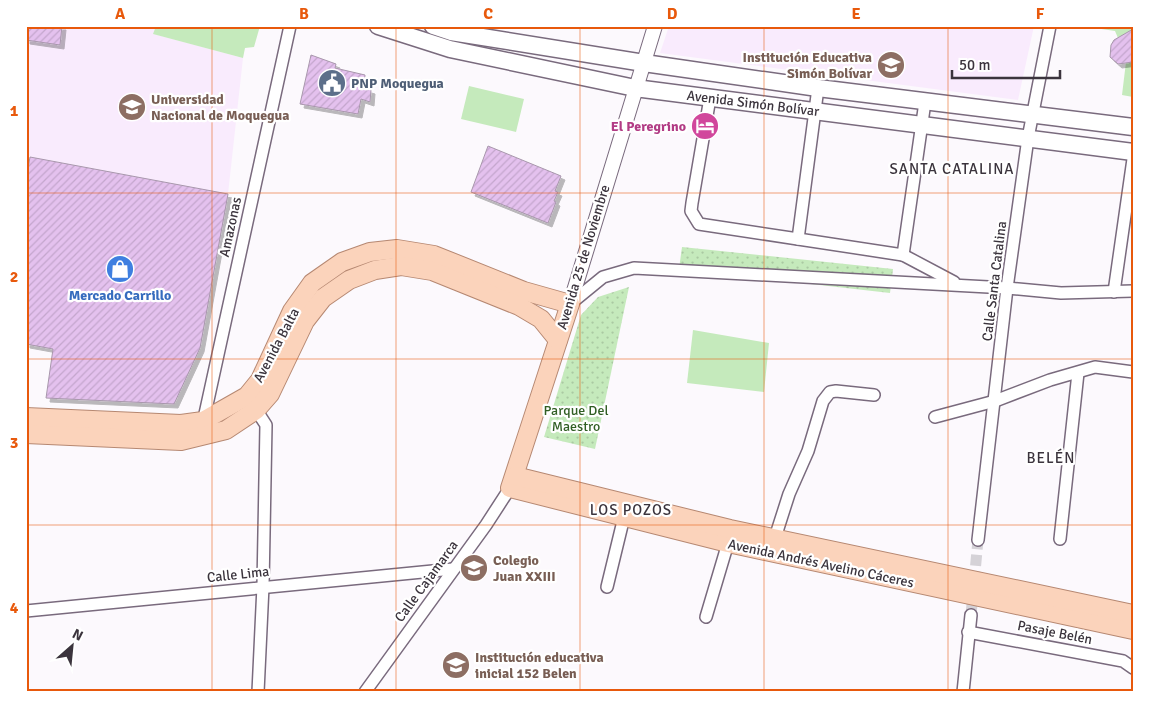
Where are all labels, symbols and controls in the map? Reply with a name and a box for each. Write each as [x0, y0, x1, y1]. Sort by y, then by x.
text: A [115, 4, 126, 24]
text: B [299, 4, 309, 24]
text: C [483, 4, 493, 24]
text: D [667, 4, 678, 24]
text: E [851, 4, 861, 24]
text: F [1036, 4, 1045, 24]
scale bar [952, 48, 1059, 80]
place label: Institución Educativa Simón Bolívar [742, 49, 872, 82]
school or university icon: Institución Educativa Simón Bolívar [876, 50, 906, 80]
text: 50 m [959, 56, 990, 74]
public building icon: PNP Moquegua [317, 68, 347, 98]
place label: PNP Moquegua [351, 75, 444, 92]
street label: Avenida Simón Bolívar [686, 87, 821, 120]
place label: Universidad Nacional de Moquegua [151, 91, 289, 124]
school or university icon: Universidad Nacional de Moquegua [117, 92, 147, 122]
text: 1 [10, 101, 19, 121]
hotel icon: El Peregrino [690, 111, 720, 141]
place label: El Peregrino [611, 118, 686, 135]
district label: SANTA CATALINA [889, 160, 1015, 178]
street label: Avenida 25 de Noviembre [553, 183, 614, 332]
street label: Amazonas [216, 195, 245, 259]
street label: Calle Santa Catalina [979, 220, 1010, 342]
shop icon: Mercado Carrillo [105, 254, 135, 284]
text: 2 [10, 267, 18, 287]
place label: Mercado Carrillo [69, 287, 171, 304]
street label: Avenida Balta [250, 305, 303, 385]
park label: Parque Del Maestro [543, 402, 609, 435]
text: 3 [10, 433, 18, 453]
district label: BELÉN [1027, 448, 1075, 467]
district label: LOS POZOS [590, 501, 672, 519]
street label: Avenida Andrés Avelino Cáceres [726, 535, 915, 592]
street label: Calle Cajamarca [391, 537, 462, 625]
place label: Colegio Juan XXIII [493, 552, 556, 585]
school or university icon: Colegio Juan XXIII [459, 553, 489, 583]
street label: Calle Lima [206, 563, 270, 586]
text: 4 [10, 598, 19, 618]
street label: Pasaje Belén [1016, 617, 1094, 648]
north arrow [48, 620, 98, 670]
text: N [69, 625, 86, 645]
place label: Institución educativa inicial 152 Belen [475, 649, 604, 682]
school or university icon: Institución educativa inicial 152 Belen [441, 650, 471, 680]

